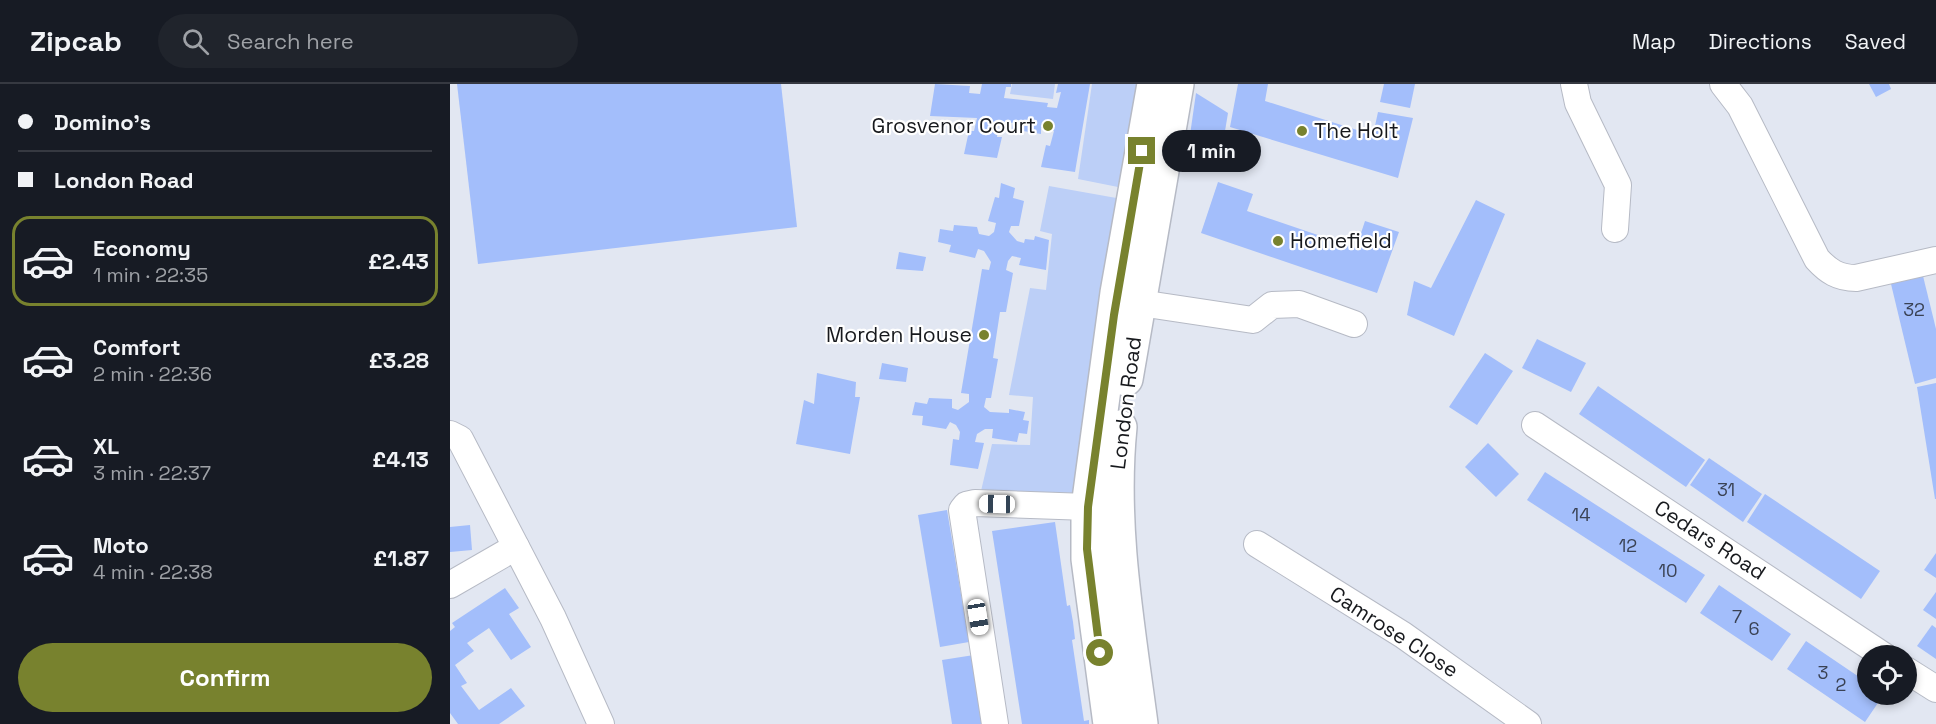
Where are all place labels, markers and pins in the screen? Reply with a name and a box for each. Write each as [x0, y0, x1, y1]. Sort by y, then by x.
place label: Grosvenor Court [872, 112, 1036, 139]
place label: The Holt [1314, 117, 1399, 144]
marker: Grosvenor Court [1041, 119, 1055, 133]
marker: The Holt [1295, 124, 1309, 138]
place label: Homefield [1290, 227, 1392, 254]
marker: Homefield [1271, 234, 1285, 248]
place label: Morden House [826, 321, 972, 348]
marker: Morden House [977, 328, 991, 342]

